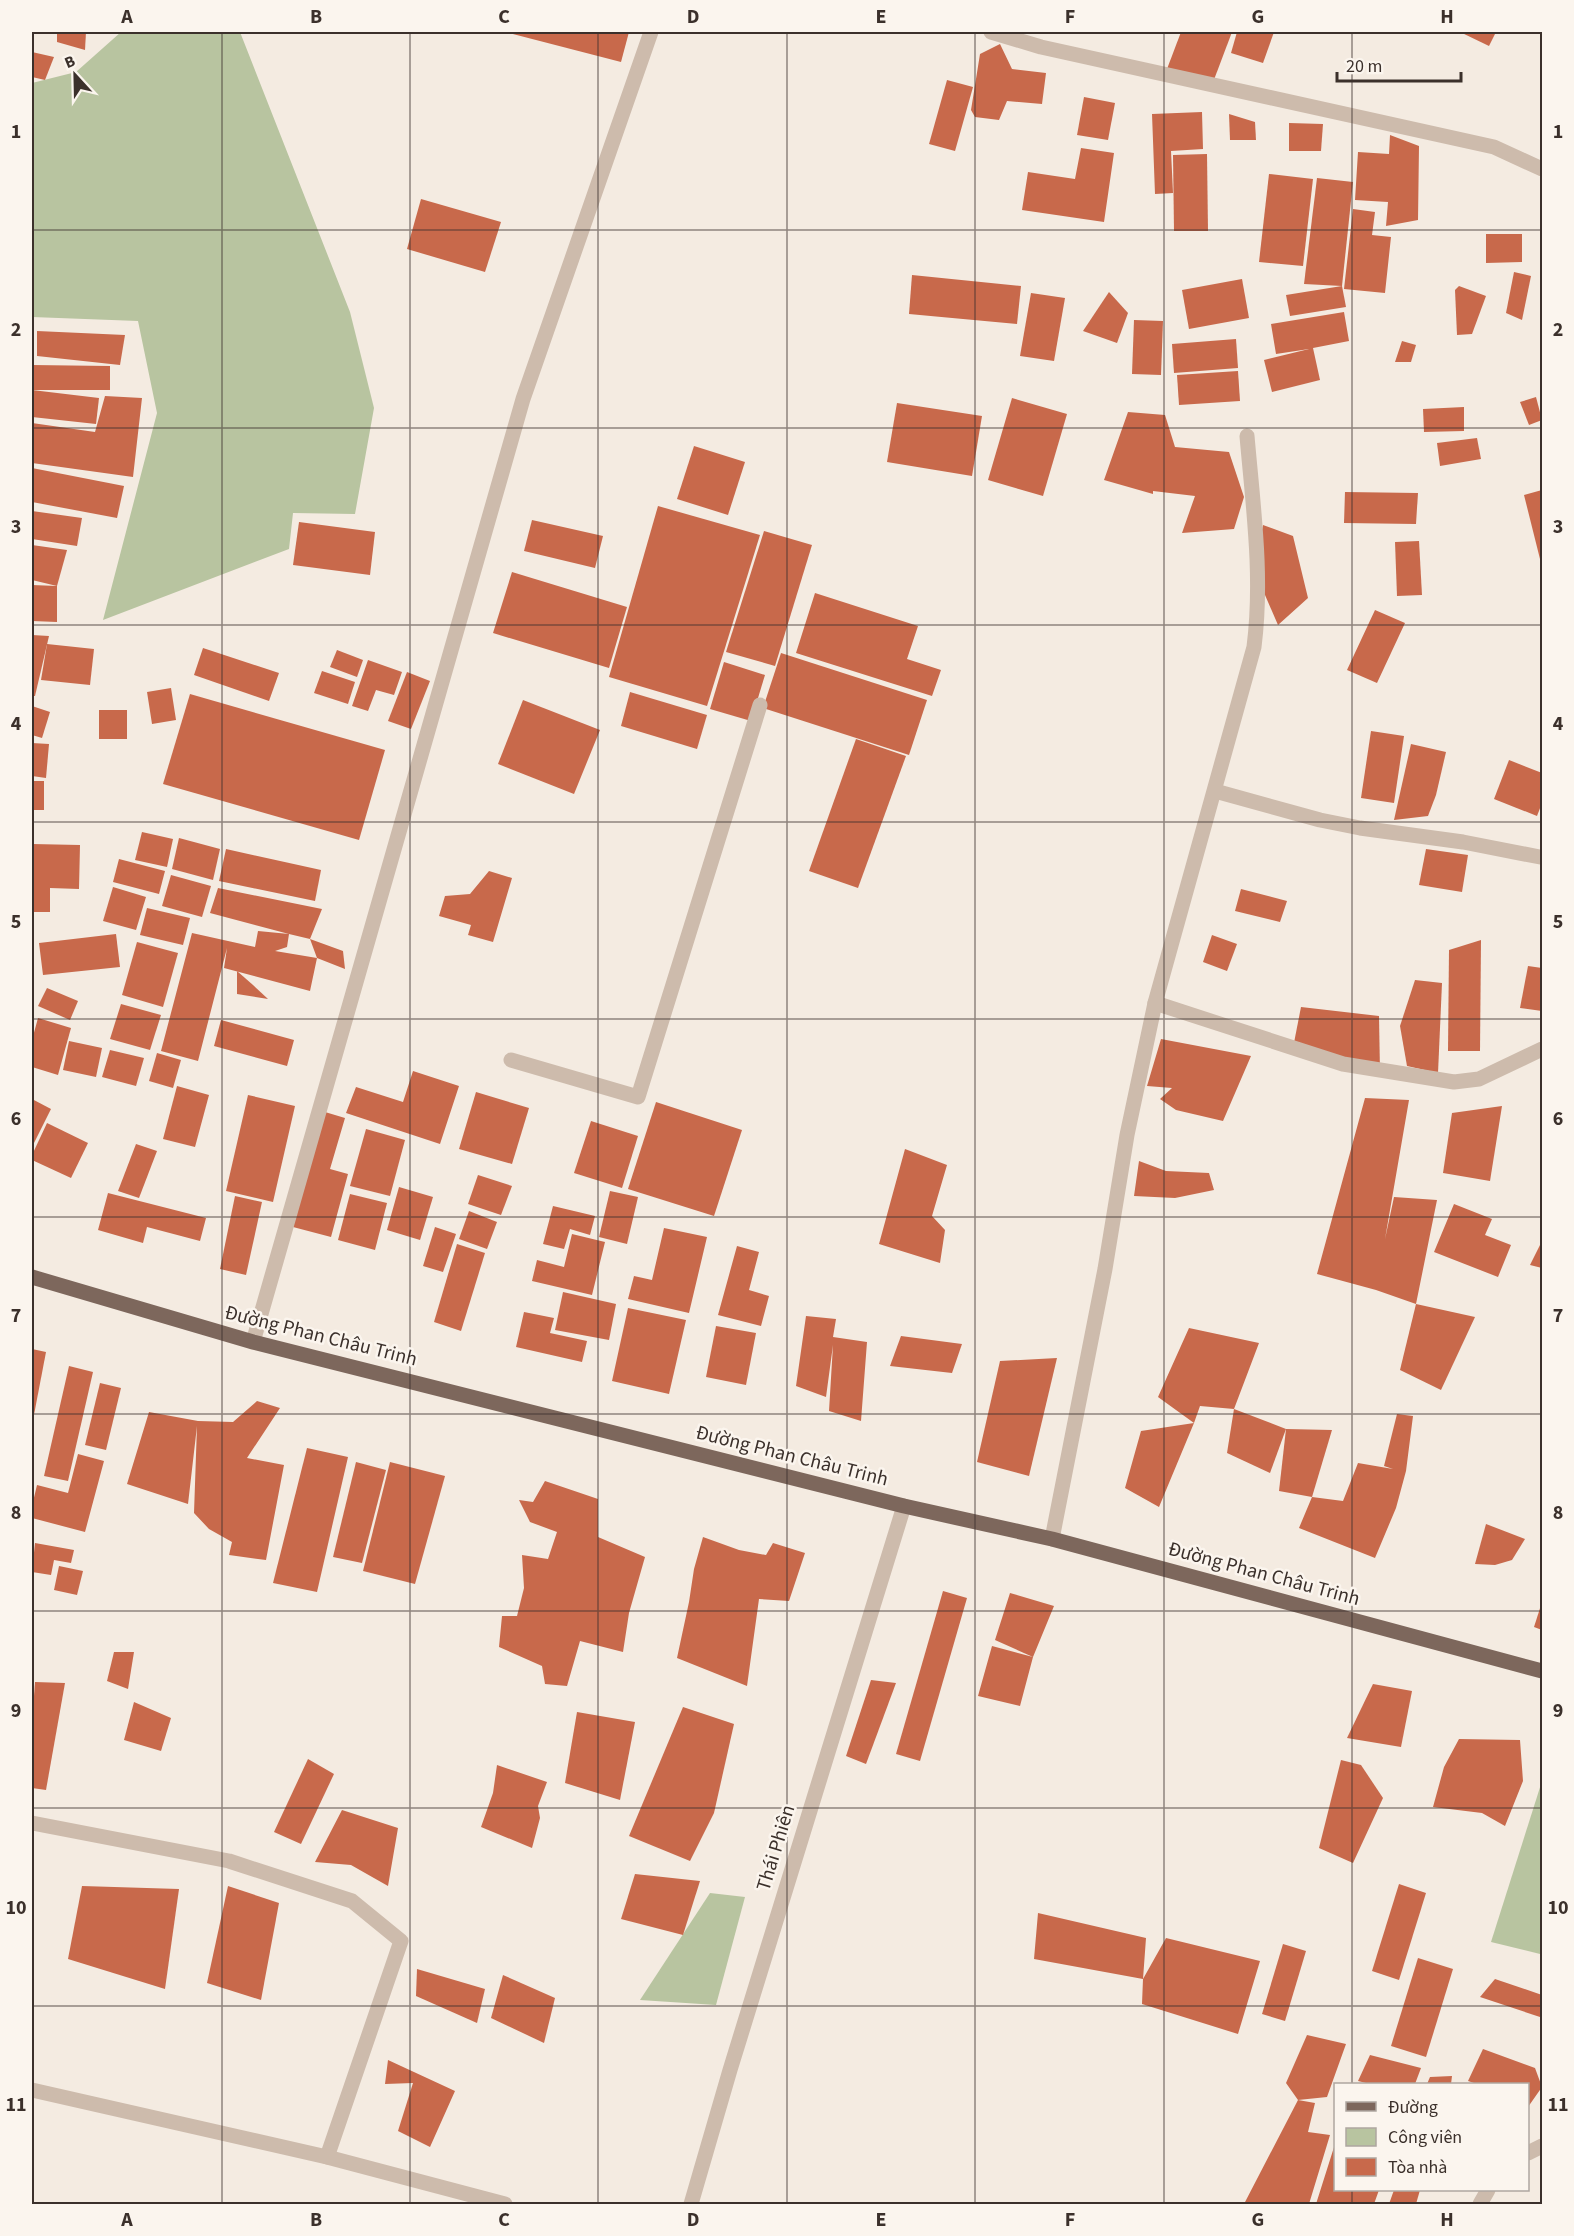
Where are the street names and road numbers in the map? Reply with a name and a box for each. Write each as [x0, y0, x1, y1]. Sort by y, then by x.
street label: Đường Phan Châu Trinh [222, 1299, 420, 1373]
street label: Đường Phan Châu Trinh [693, 1419, 891, 1493]
street label: Đường Phan Châu Trinh [1165, 1535, 1363, 1613]
street label: Thái Phiên [750, 1802, 802, 1894]

